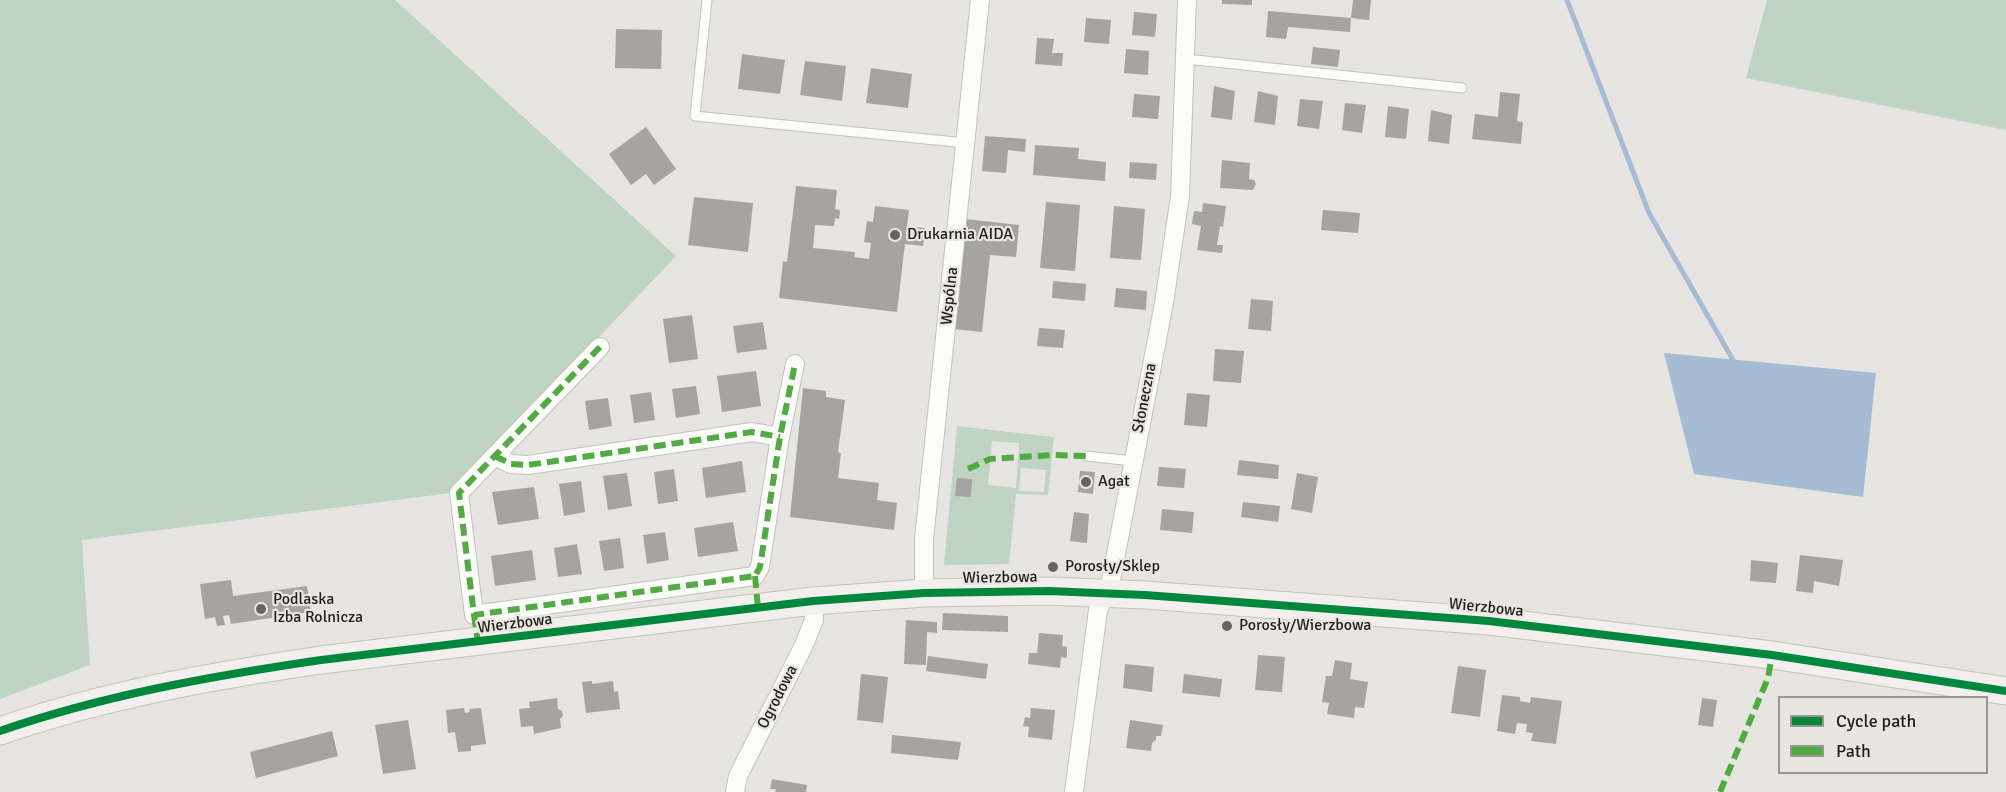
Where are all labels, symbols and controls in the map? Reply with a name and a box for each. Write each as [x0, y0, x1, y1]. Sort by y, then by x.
place label: Drukarnia AIDA [907, 225, 1013, 245]
marker: Drukarnia AIDA [888, 228, 902, 242]
street label: Wspólna [937, 266, 963, 326]
street label: Słoneczna [1129, 361, 1161, 435]
place label: Agat [1098, 472, 1130, 492]
marker: Agat [1079, 475, 1093, 489]
place label: Porosły/Sklep [1065, 557, 1160, 577]
marker: Porosły/Sklep [1046, 560, 1060, 574]
street label: Wierzbowa [962, 568, 1038, 588]
place label: Podlaska Izba Rolnicza [273, 590, 363, 628]
street label: Wierzbowa [1448, 595, 1524, 621]
marker: Podlaska Izba Rolnicza [254, 602, 268, 616]
street label: Wierzbowa [477, 610, 553, 638]
place label: Porosły/Wierzbowa [1239, 616, 1371, 636]
marker: Porosły/Wierzbowa [1220, 619, 1234, 633]
street label: Ogrodowa [754, 662, 802, 732]
legend [1778, 696, 1988, 774]
text: Cycle path [1836, 710, 1916, 732]
text: Path [1836, 740, 1871, 762]

